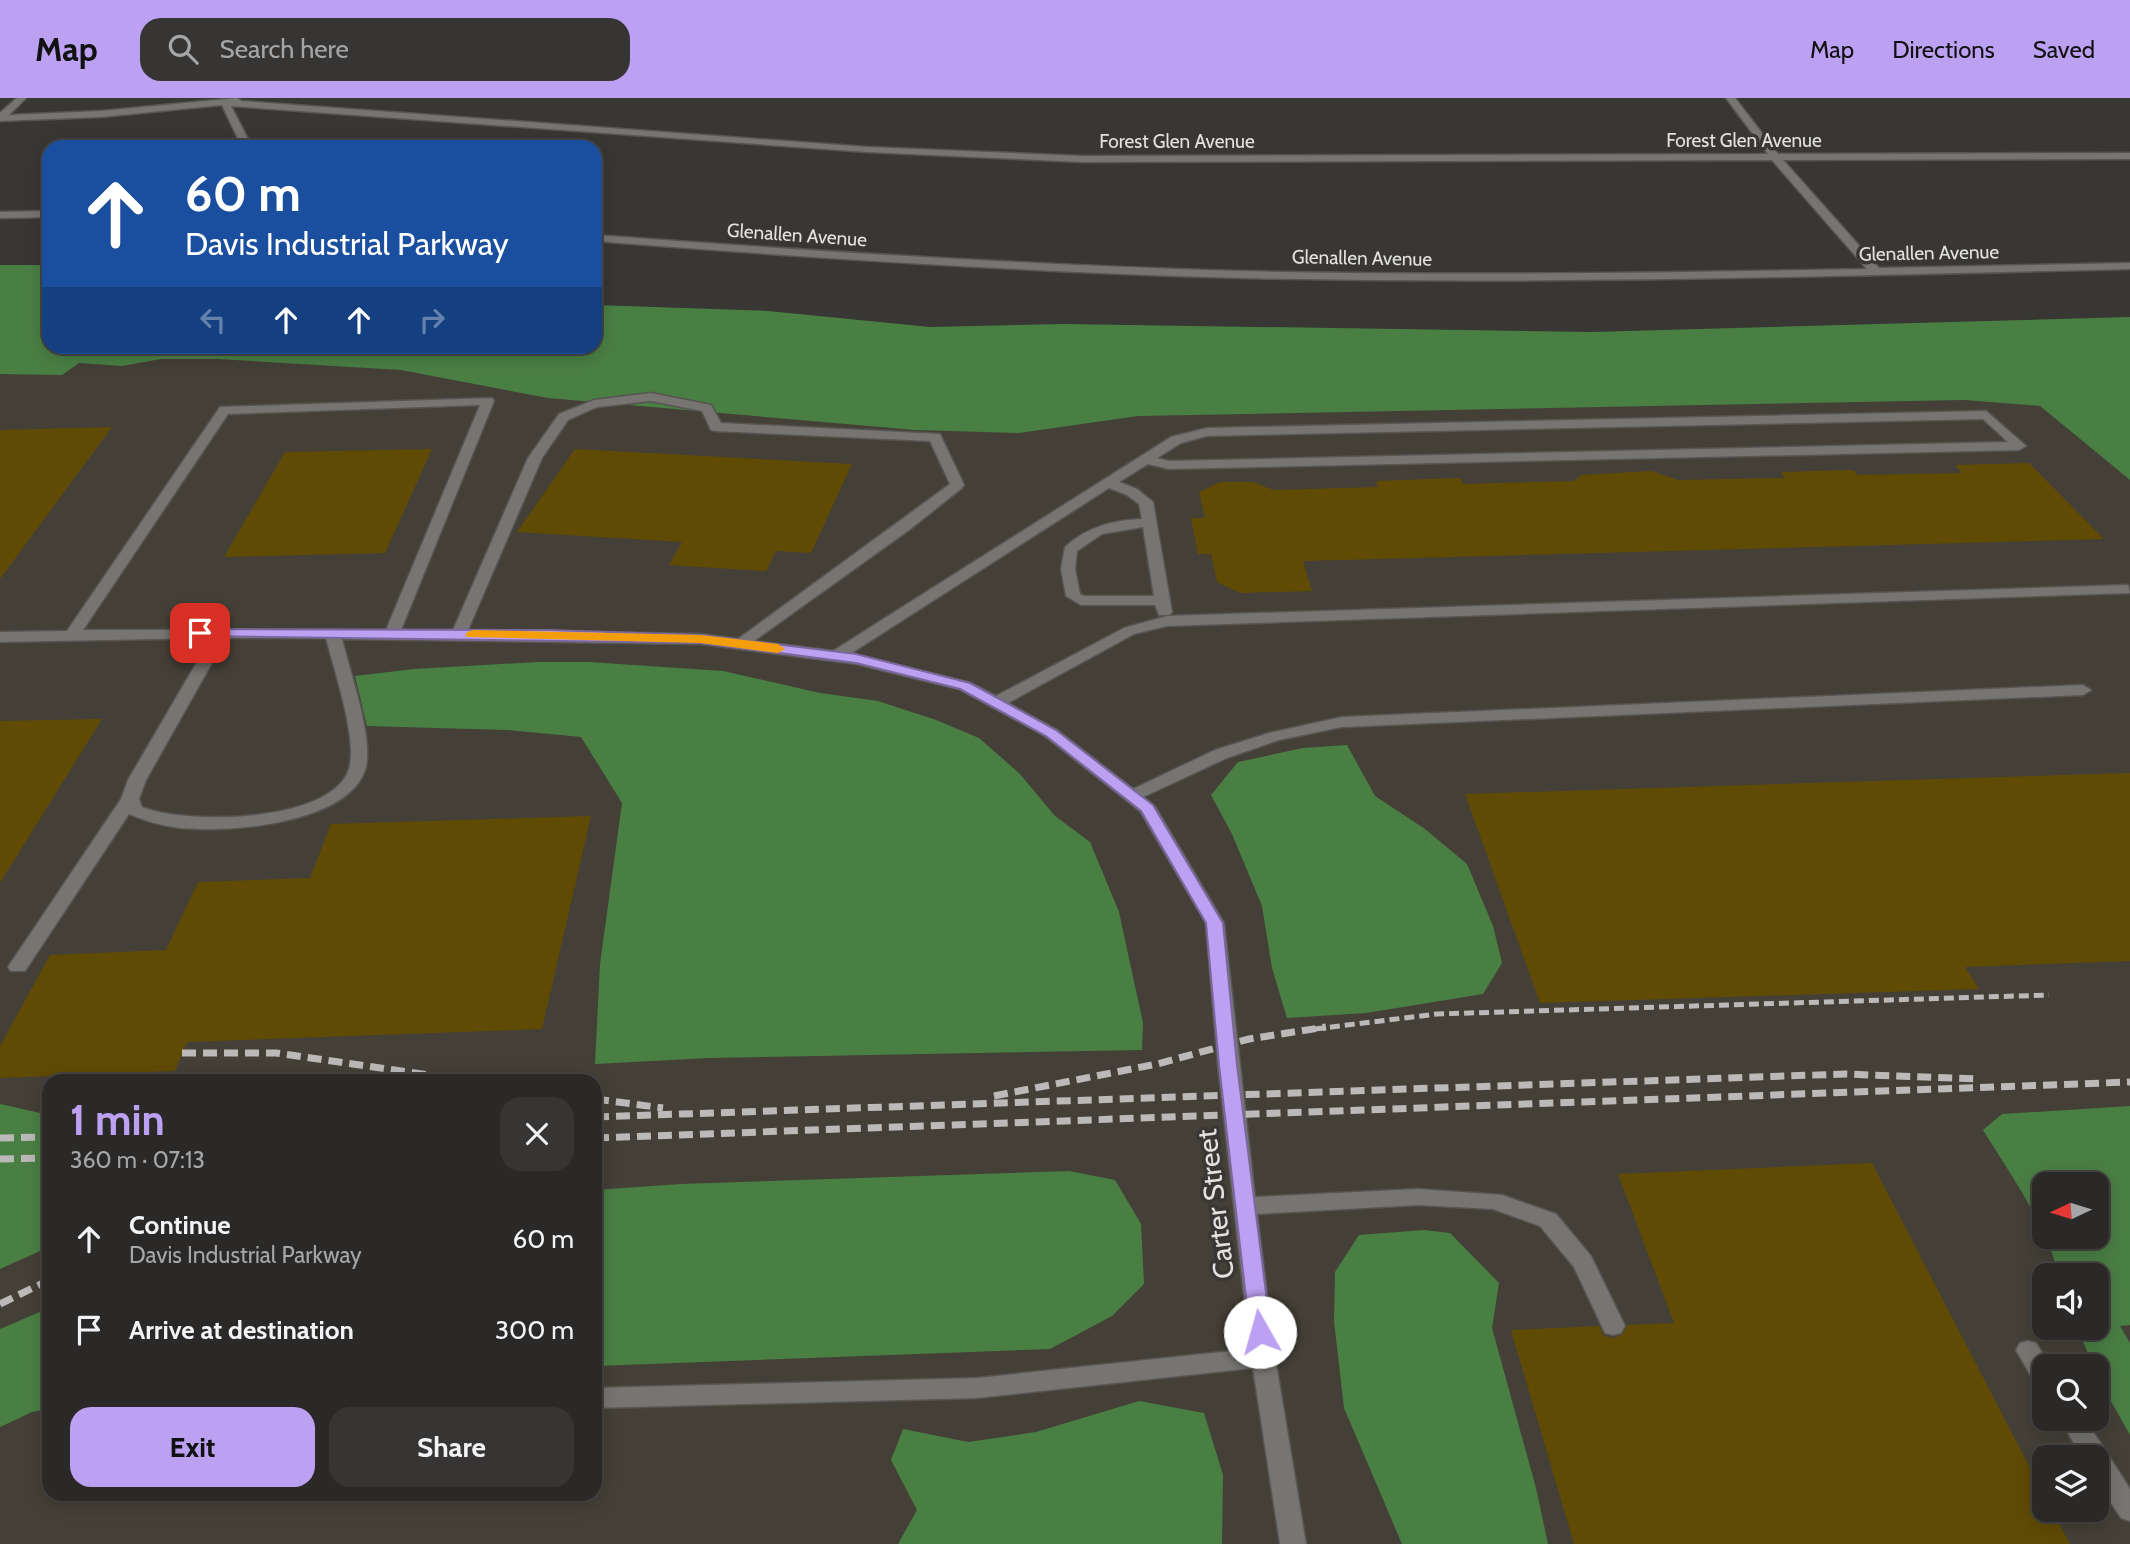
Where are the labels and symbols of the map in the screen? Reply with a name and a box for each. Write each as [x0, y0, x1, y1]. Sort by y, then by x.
street label: Forest Glen Avenue [1666, 129, 1822, 152]
street label: Forest Glen Avenue [1099, 130, 1255, 153]
street label: Glenallen Avenue [726, 219, 868, 251]
street label: Glenallen Avenue [1859, 240, 2000, 266]
street label: Glenallen Avenue [1292, 245, 1433, 271]
pin [170, 603, 230, 663]
street label: Carter Street [1189, 1127, 1241, 1281]
north arrow [2032, 1172, 2109, 1250]
position arrow [1223, 1295, 1297, 1369]

